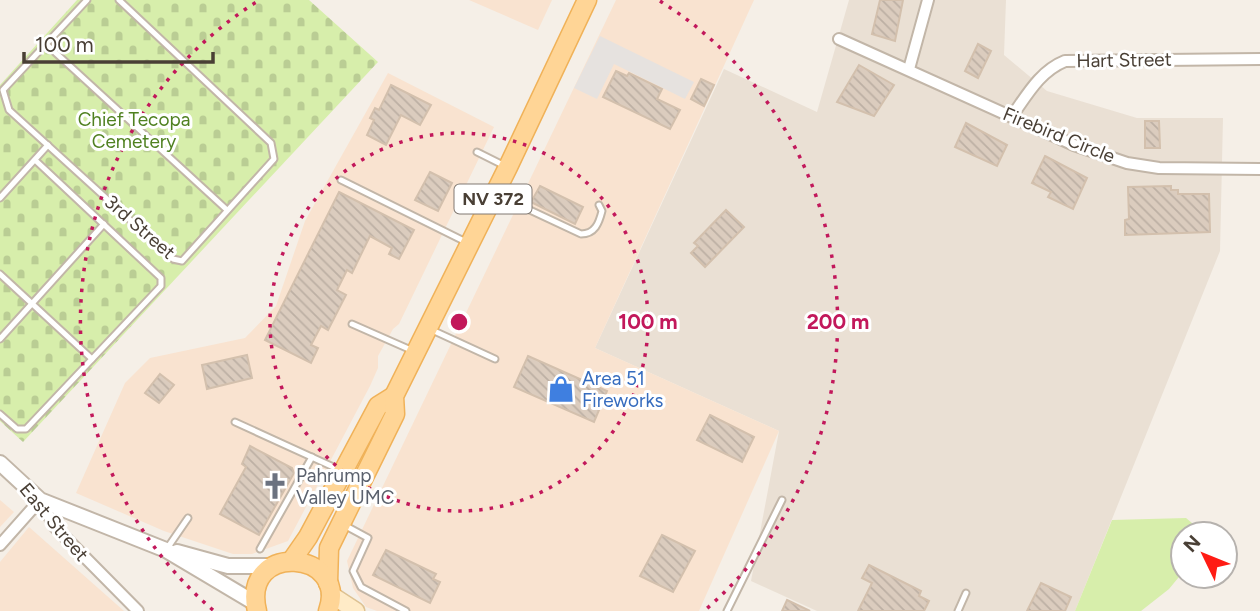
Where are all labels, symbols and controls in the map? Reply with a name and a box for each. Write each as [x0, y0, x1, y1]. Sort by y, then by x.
scale bar [24, 21, 214, 65]
text: 100 m [35, 32, 94, 57]
street label: Hart Street [1076, 48, 1172, 72]
street label: Firebird Circle [1000, 102, 1118, 168]
park label: Chief Tecopa Cemetery [78, 108, 190, 153]
road number: NV 372 [454, 184, 532, 214]
street label: 3rd Street [100, 190, 180, 264]
text: 100 m [618, 309, 678, 334]
text: 200 m [807, 309, 869, 334]
centre of rings [447, 310, 471, 334]
place label: Area 51 Fireworks [582, 367, 664, 412]
shop icon: Area 51 Fireworks [546, 374, 576, 404]
place label: Pahrump Valley UMC [296, 464, 395, 509]
church icon: Pahrump Valley UMC [260, 471, 290, 501]
street label: East Street [15, 478, 93, 566]
north arrow [1169, 520, 1239, 590]
text: N [1179, 531, 1205, 557]

